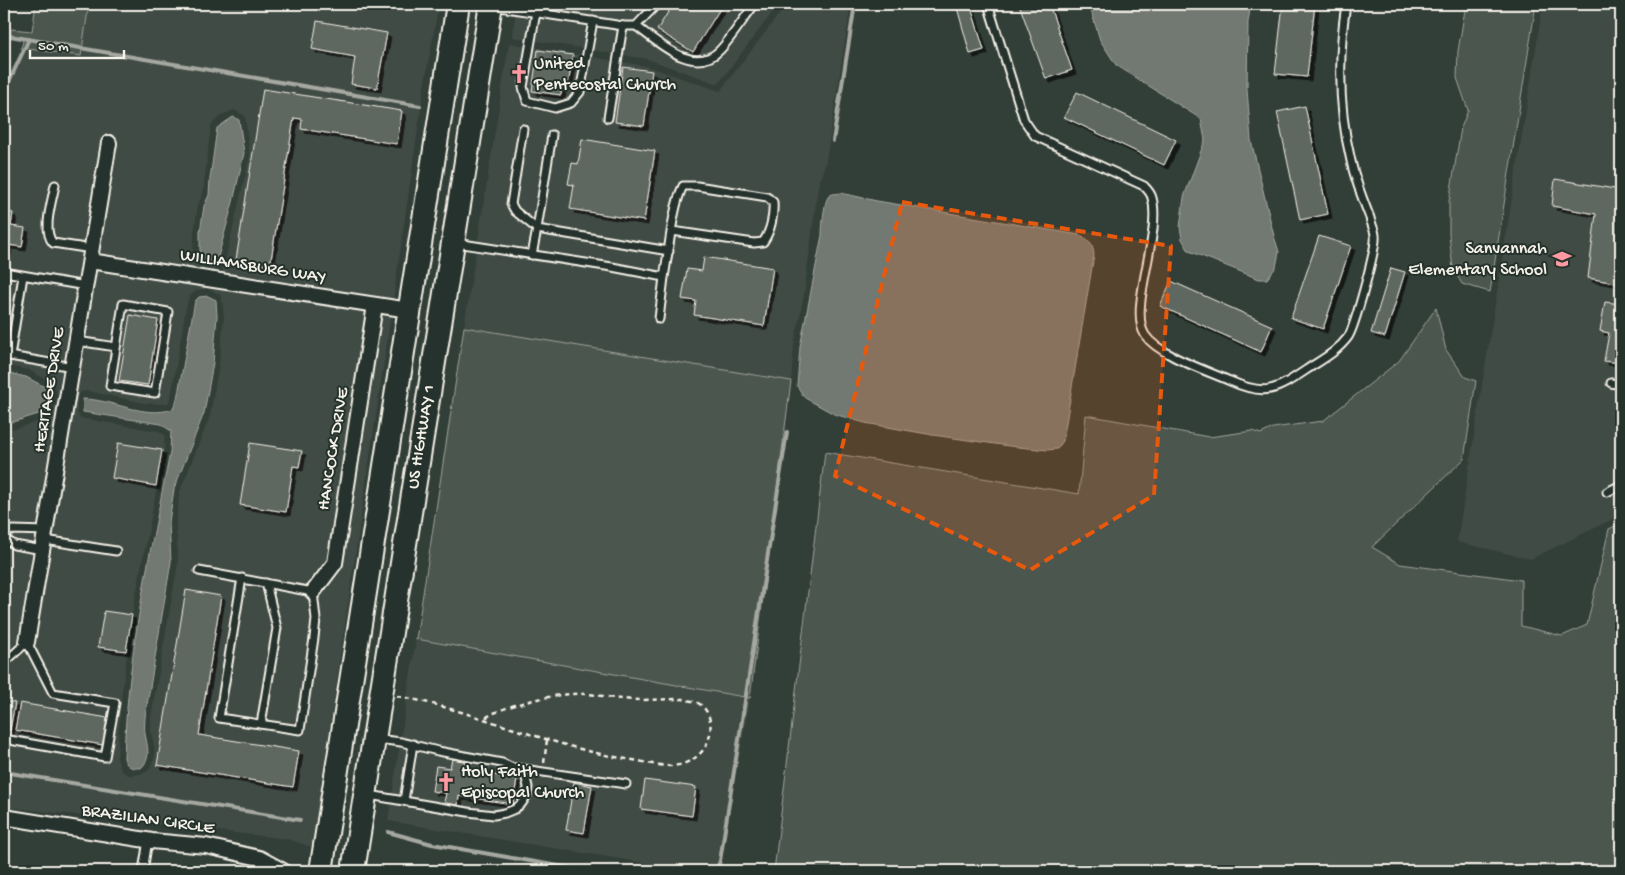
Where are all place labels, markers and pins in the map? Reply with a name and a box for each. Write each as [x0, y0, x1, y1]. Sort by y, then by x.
place label: United Pentecostal Church [533, 54, 676, 96]
church icon: United Pentecostal Church [508, 63, 530, 85]
place label: Sanvannah Elementary School [1408, 239, 1547, 281]
school or university icon: Sanvannah Elementary School [1551, 248, 1573, 270]
place label: Holy Faith Episcopal Church [461, 762, 585, 804]
church icon: Holy Faith Episcopal Church [435, 771, 457, 793]

